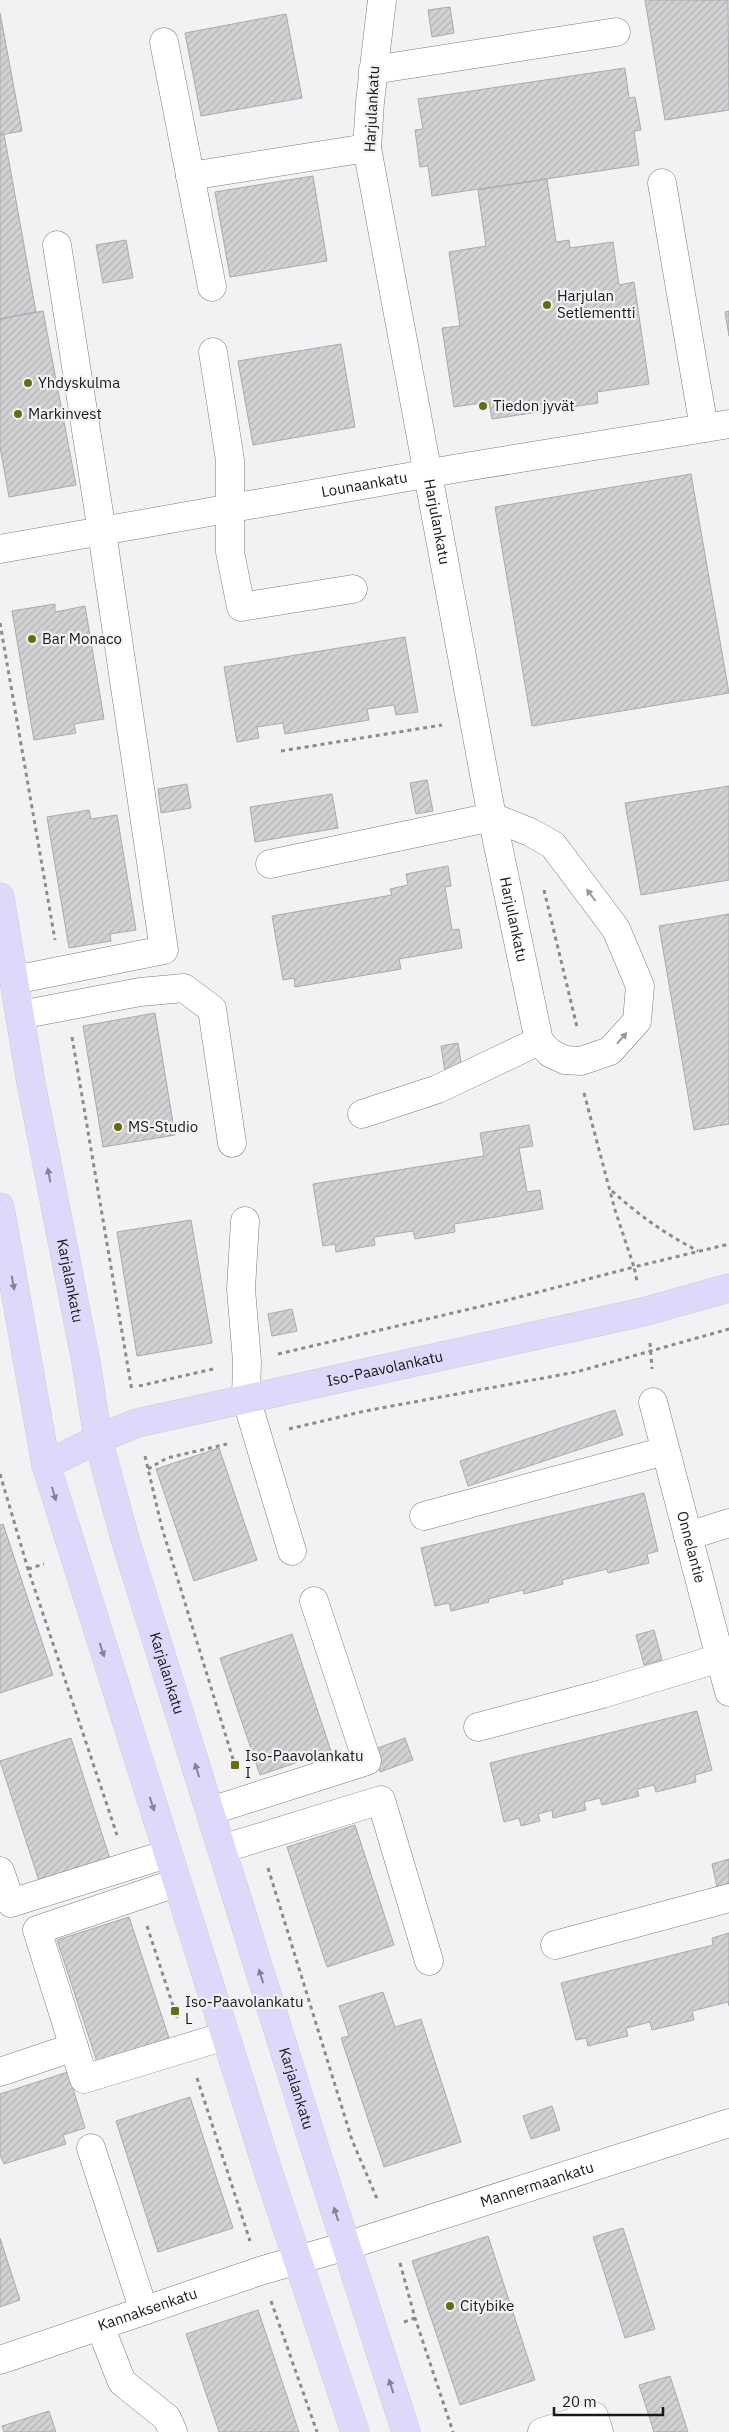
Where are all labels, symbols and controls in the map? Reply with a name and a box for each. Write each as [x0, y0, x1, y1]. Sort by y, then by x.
street label: Harjulankatu [360, 65, 383, 153]
place label: Harjulan Setlementti [557, 286, 636, 322]
marker: Harjulan Setlementti [541, 299, 553, 311]
place label: Yhdyskulma [38, 373, 120, 392]
marker: Yhdyskulma [22, 377, 34, 389]
place label: Tiedon jyvät [493, 396, 574, 415]
marker: Tiedon jyvät [477, 400, 489, 412]
place label: Markinvest [28, 404, 102, 423]
marker: Markinvest [12, 408, 24, 420]
street label: Lounaankatu [320, 467, 409, 501]
street label: Harjulankatu [420, 477, 455, 566]
place label: Bar Monaco [42, 629, 122, 648]
marker: Bar Monaco [26, 633, 38, 645]
street label: Harjulankatu [496, 875, 532, 964]
one-way arrow [585, 889, 596, 902]
one-way arrow [616, 1032, 628, 1044]
place label: MS-Studio [128, 1117, 198, 1136]
marker: MS-Studio [112, 1121, 124, 1133]
one-way arrow [45, 1167, 53, 1182]
street label: Karjalankatu [53, 1237, 88, 1324]
one-way arrow [10, 1276, 18, 1292]
street label: Iso-Paavolankatu [325, 1346, 445, 1390]
one-way arrow [51, 1487, 59, 1502]
street label: Onnelantie [673, 1509, 710, 1585]
street label: Karjalankatu [146, 1630, 189, 1716]
one-way arrow [99, 1642, 107, 1657]
place label: Iso-Paavolankatu I [245, 1746, 364, 1782]
marker: Iso-Paavolankatu I [229, 1759, 241, 1771]
one-way arrow [193, 1763, 201, 1778]
one-way arrow [148, 1797, 156, 1812]
one-way arrow [257, 1968, 265, 1983]
place label: Iso-Paavolankatu L [185, 1992, 304, 2028]
marker: Iso-Paavolankatu L [169, 2005, 181, 2017]
street label: Karjalankatu [275, 2045, 318, 2132]
street label: Mannermaankatu [478, 2157, 596, 2211]
one-way arrow [331, 2207, 339, 2222]
street label: Kannaksenkatu [95, 2283, 200, 2335]
place label: Citybike [460, 2296, 514, 2315]
marker: Citybike [444, 2300, 456, 2312]
one-way arrow [387, 2378, 394, 2393]
scale bar [554, 2384, 663, 2416]
text: 20 m [562, 2392, 597, 2411]

